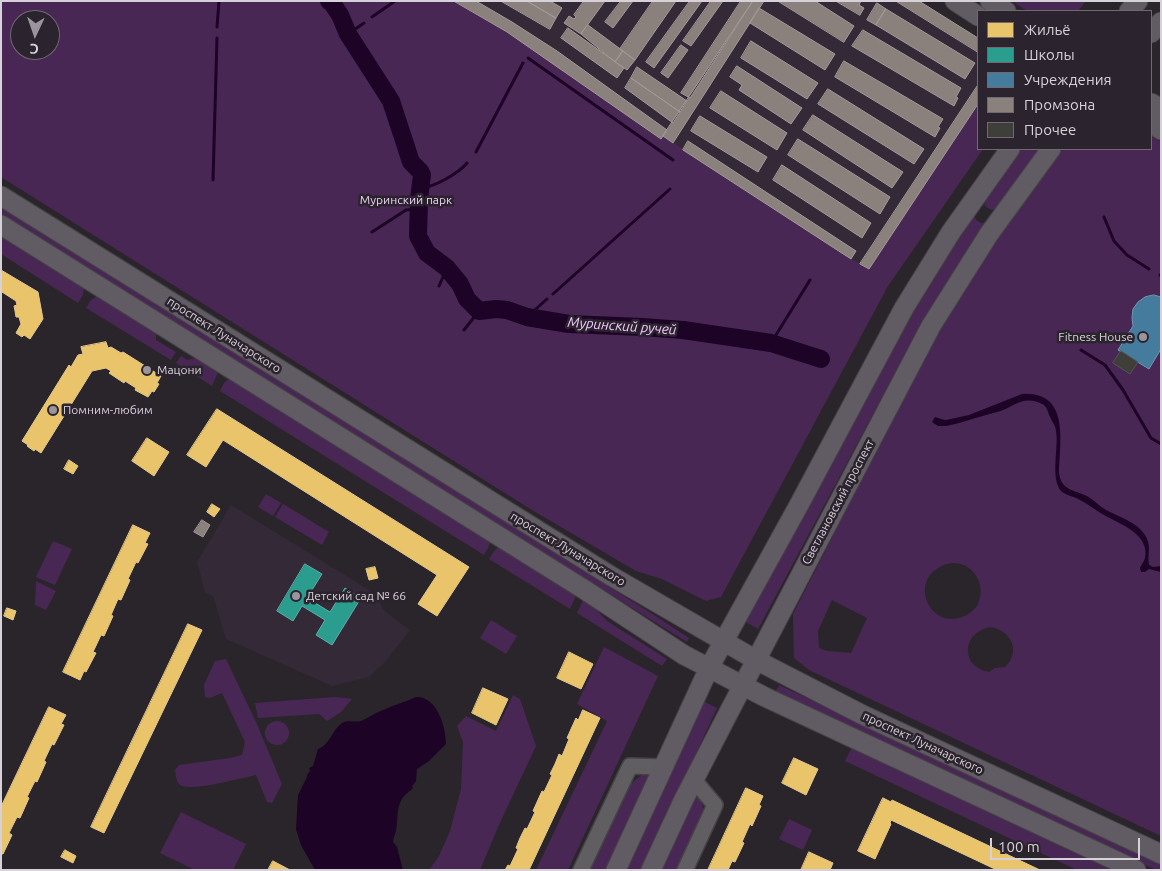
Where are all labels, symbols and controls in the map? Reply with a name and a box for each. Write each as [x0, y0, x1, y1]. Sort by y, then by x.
north arrow [10, 10, 60, 60]
legend [977, 10, 1152, 150]
text: Жильё [1024, 21, 1071, 38]
text: С [29, 41, 39, 57]
text: Школы [1024, 46, 1075, 63]
text: Учреждения [1024, 71, 1112, 88]
text: Промзона [1024, 96, 1095, 113]
text: Прочее [1024, 121, 1076, 138]
park label: Муринский парк [360, 193, 452, 207]
street label: проспект Луначарского [164, 294, 284, 376]
water label: Муринский ручей [567, 314, 677, 338]
place label: Fitness House [1058, 330, 1133, 344]
marker: Fitness House [1137, 331, 1149, 343]
place label: Мацони [157, 363, 202, 377]
marker: Мацони [141, 364, 153, 376]
place label: Помним-любим [63, 403, 153, 417]
marker: Помним-любим [47, 404, 59, 416]
street label: Светлановский проспект [799, 437, 877, 567]
street label: проспект Луначарского [508, 509, 628, 589]
place label: Детский сад № 66 [306, 589, 406, 603]
marker: Детский сад № 66 [290, 590, 302, 602]
street label: проспект Луначарского [860, 709, 986, 777]
scale bar [992, 828, 1142, 860]
text: 100 m [998, 838, 1040, 855]

